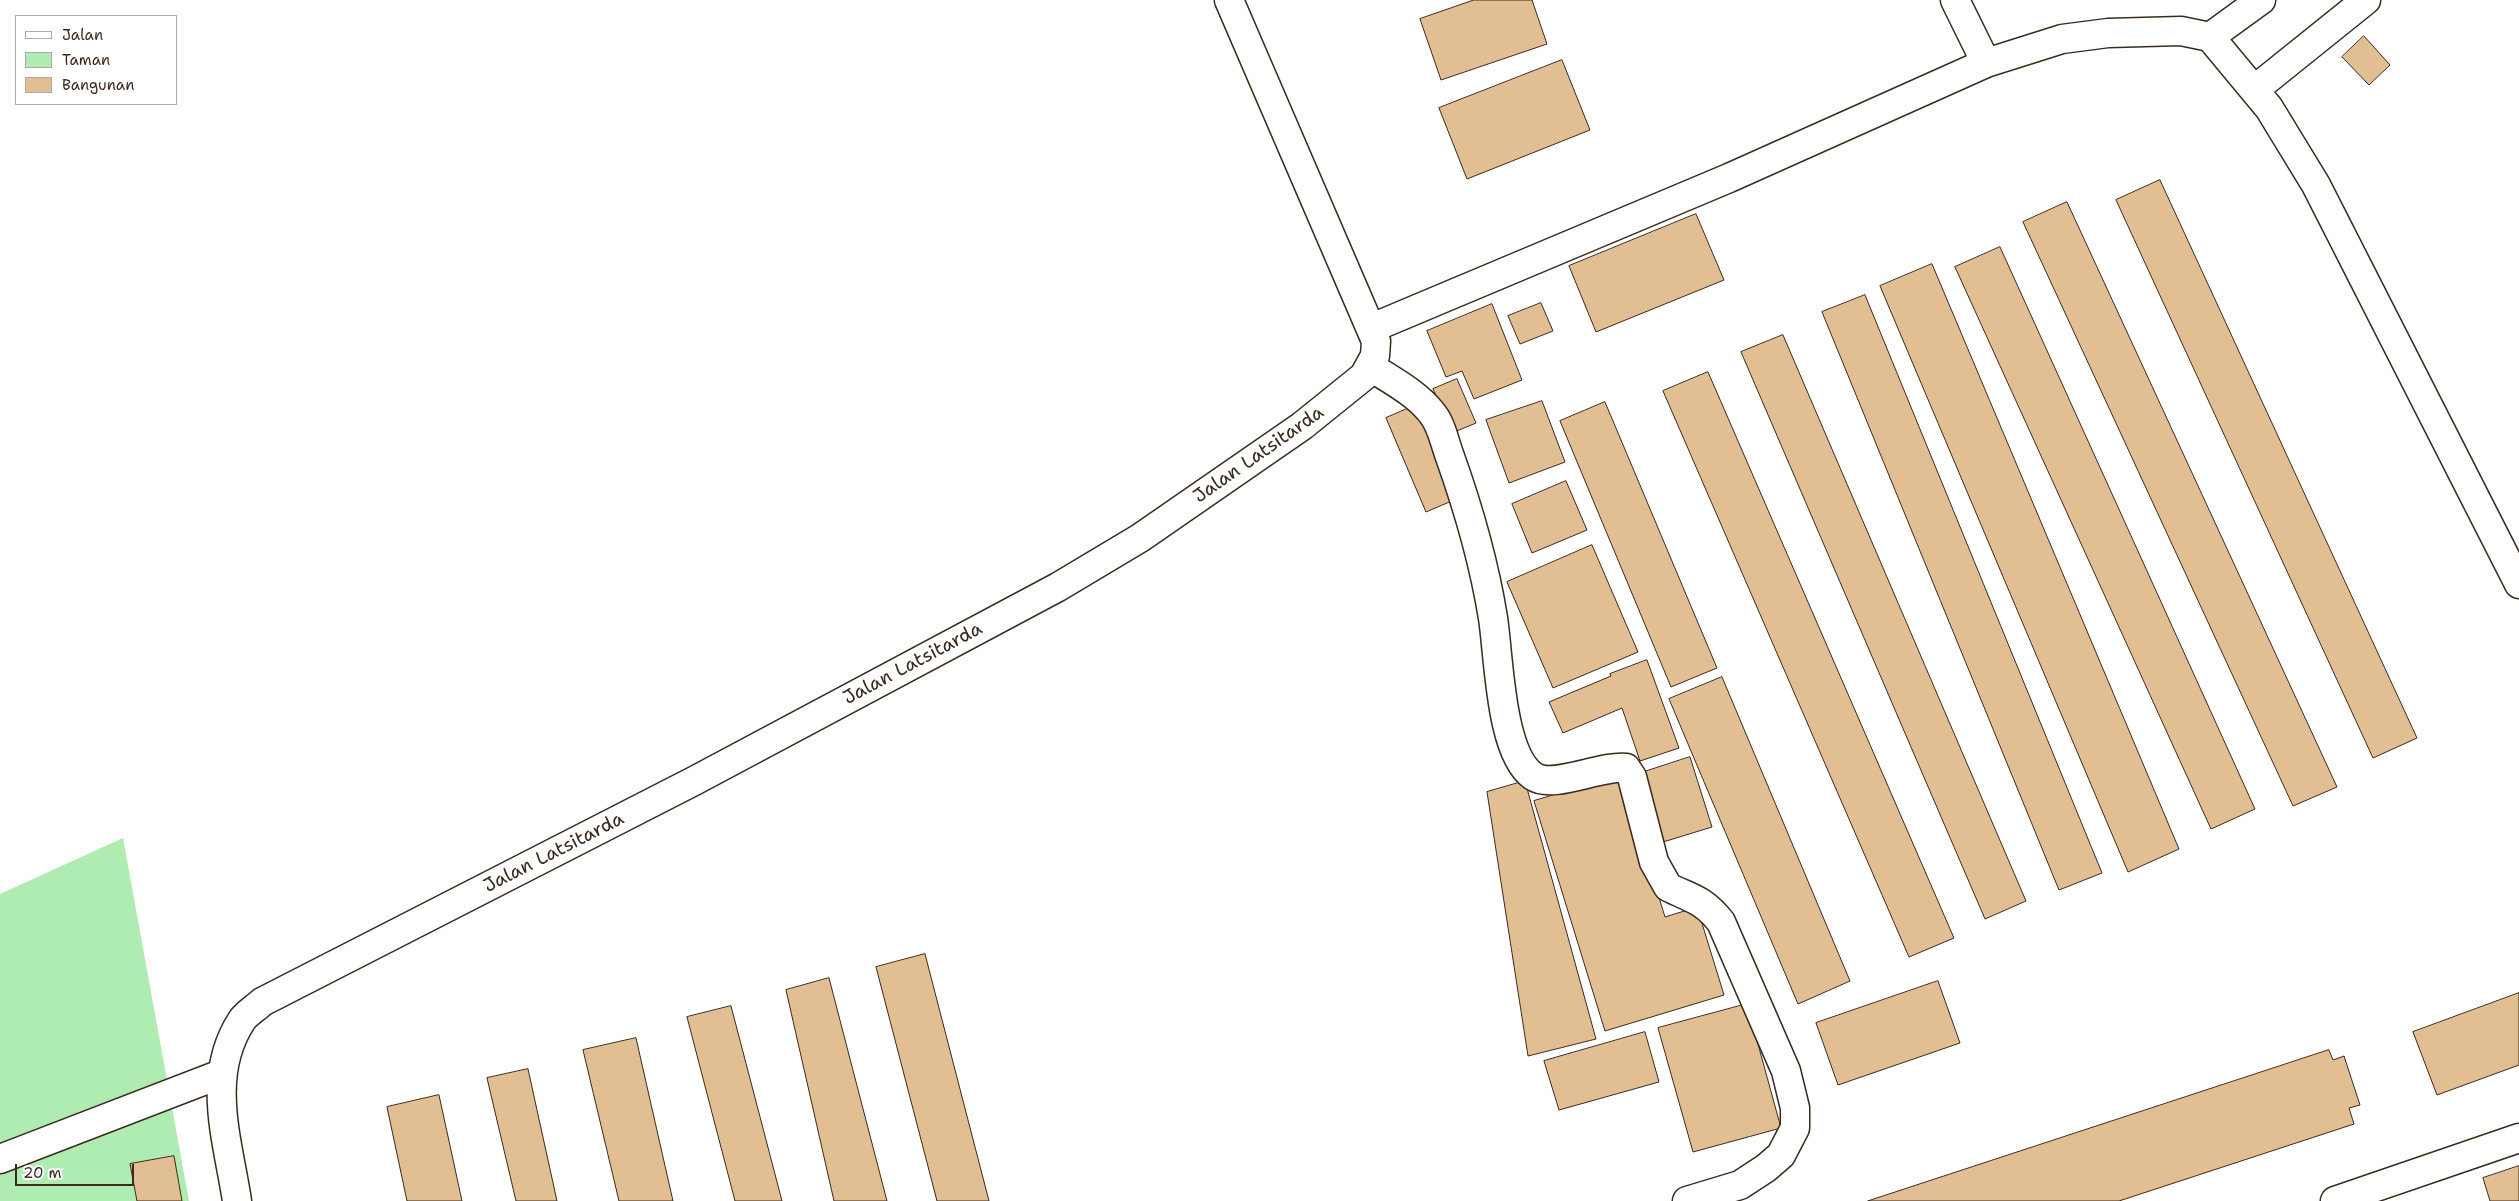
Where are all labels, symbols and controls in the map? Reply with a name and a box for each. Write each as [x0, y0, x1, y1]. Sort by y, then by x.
legend [15, 15, 178, 105]
text: Jalan [62, 25, 103, 45]
text: Taman [62, 50, 110, 70]
text: Bangunan [62, 75, 134, 95]
street label: Jalan Latsitarda [1189, 401, 1329, 509]
street label: Jalan Latsitarda [840, 618, 986, 710]
street label: Jalan Latsitarda [480, 808, 628, 898]
scale bar [18, 1154, 136, 1186]
text: 20 m [23, 1163, 62, 1183]

